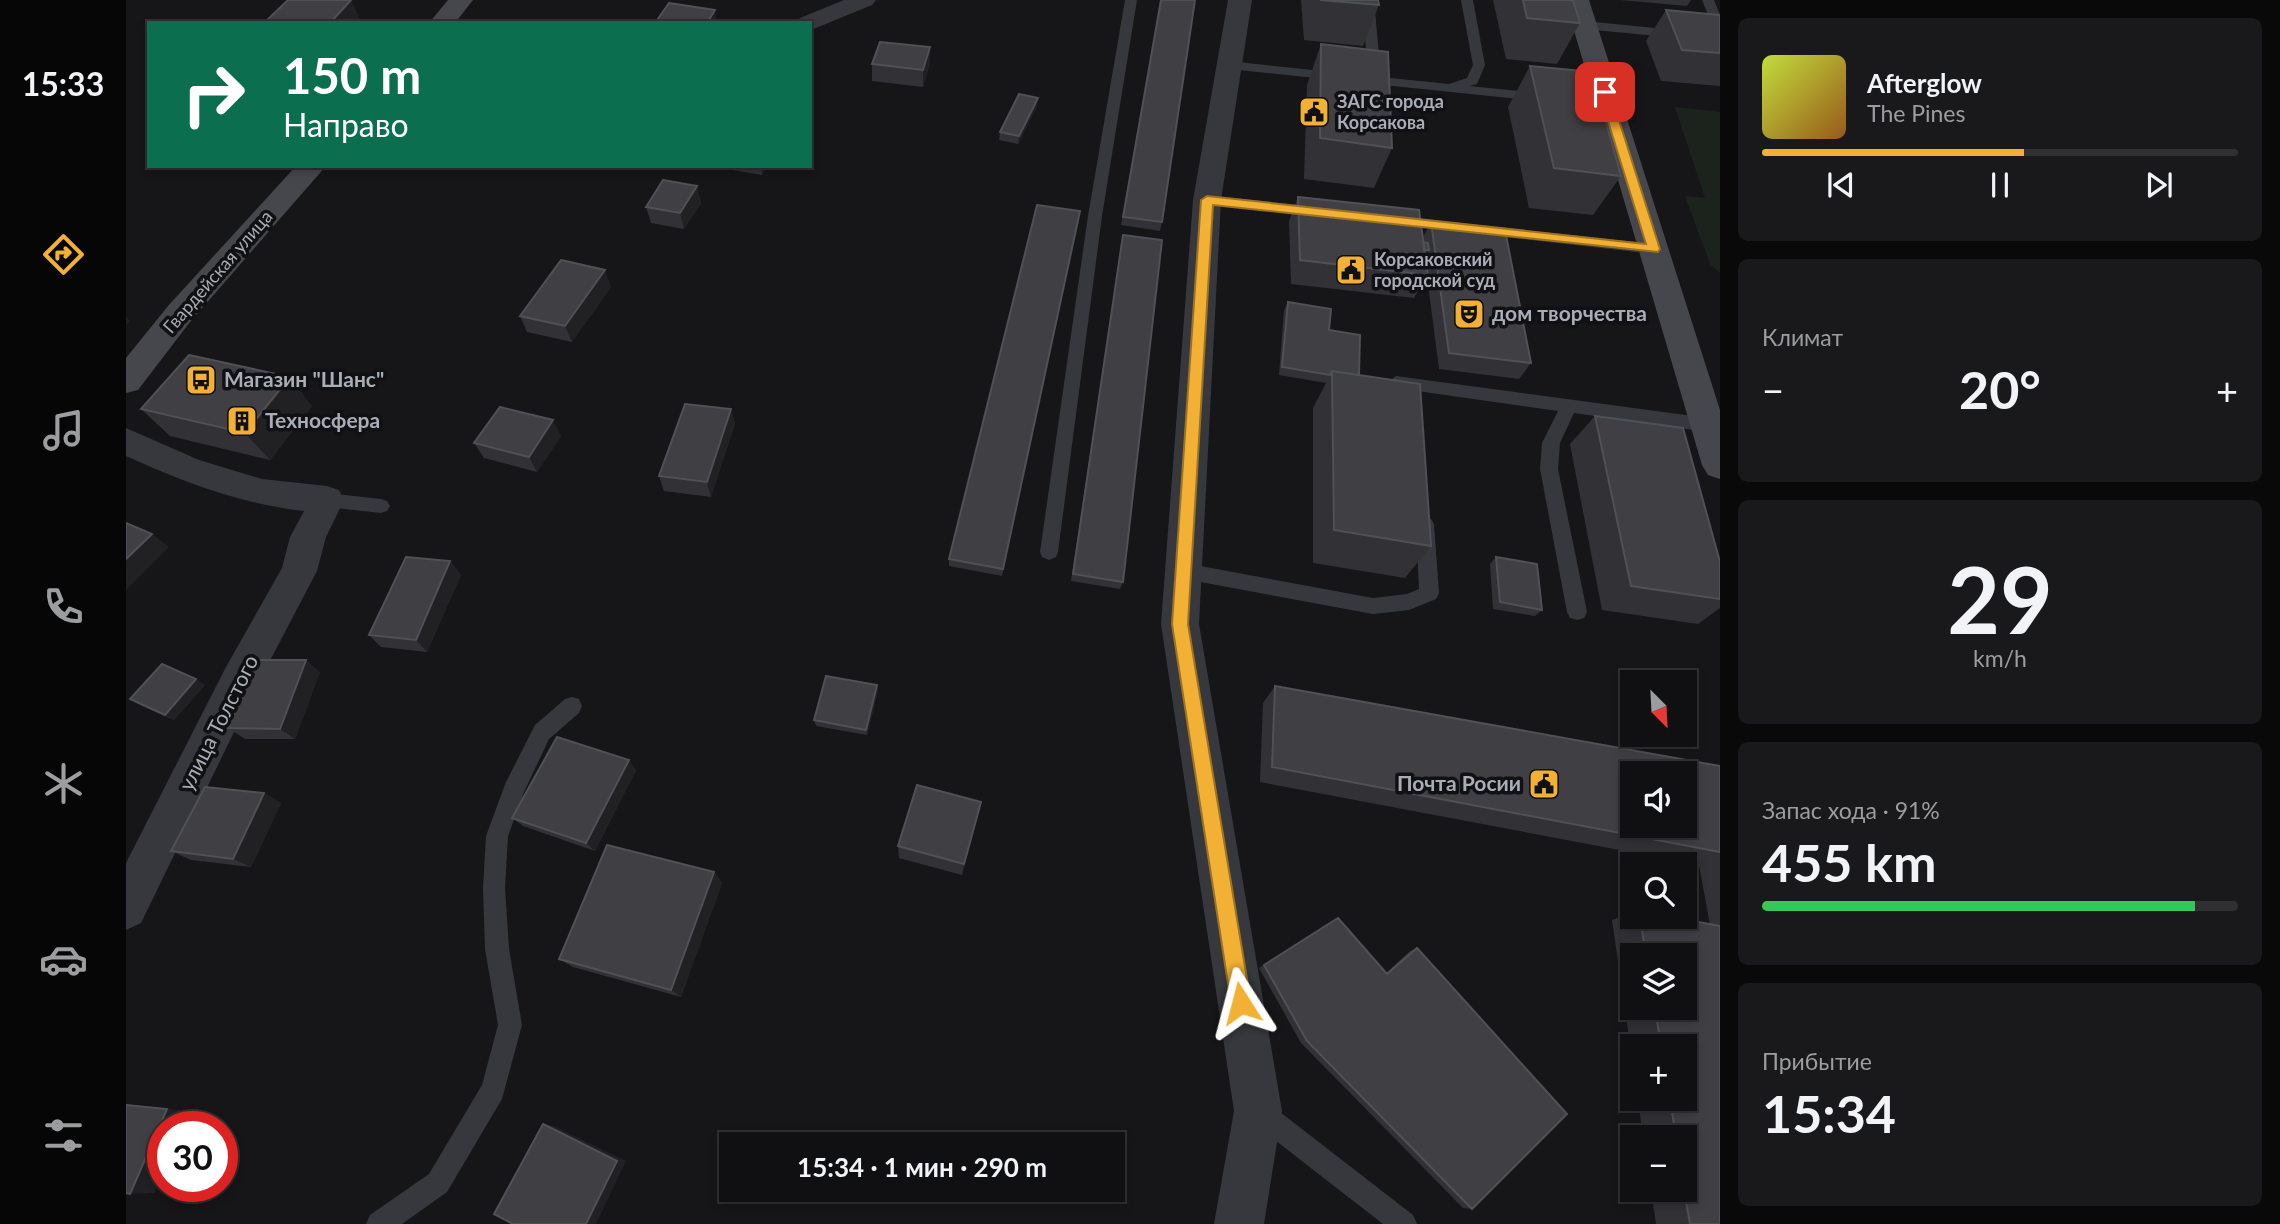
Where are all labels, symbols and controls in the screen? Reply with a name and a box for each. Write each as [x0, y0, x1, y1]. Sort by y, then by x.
text: 150 m [283, 46, 421, 104]
icon: right [168, 49, 259, 140]
pin [1575, 62, 1635, 122]
text: 15:33 [22, 64, 104, 103]
text: Afterglow [1867, 67, 1982, 99]
icon: arrive [1586, 73, 1624, 111]
place label: ЗАГС города Корсакова [1337, 90, 1444, 133]
public building icon: ЗАГС города Корсакова [1297, 95, 1331, 129]
text: The Pines [1867, 99, 1965, 127]
text: Направо [283, 105, 409, 144]
icon: previous [1822, 166, 1860, 204]
icon: pause [1981, 166, 2019, 204]
icon: next [2140, 166, 2178, 204]
street label: Гвардейская улица [158, 205, 277, 337]
icon: directions [39, 230, 88, 279]
place label: Корсаковский городской суд [1374, 248, 1496, 291]
public building icon: Корсаковский городской суд [1334, 253, 1368, 287]
theatre icon: дом творчества [1452, 297, 1486, 331]
place label: дом творчества [1492, 300, 1647, 325]
text: Климат [1762, 323, 1843, 351]
text: 20° [1959, 358, 2041, 420]
bus stop icon: Магазин "Шанс" [184, 363, 218, 397]
place label: Магазин "Шанс" [224, 366, 384, 391]
text: − [1762, 367, 1784, 413]
text: + [2216, 367, 2238, 413]
building icon: Техносфера [225, 404, 259, 438]
icon: music [39, 406, 88, 455]
place label: Техносфера [265, 407, 380, 432]
text: 29 [1947, 544, 2053, 653]
icon: phone [39, 582, 88, 631]
text: km/h [1973, 644, 2027, 672]
street label: улица Толстого [173, 650, 263, 794]
north arrow [1620, 670, 1698, 747]
map controls [1620, 670, 1697, 1202]
icon: climate [39, 759, 88, 808]
button: sound [1620, 761, 1697, 838]
public building icon: Почта Росии [1527, 767, 1561, 801]
place label: Почта Росии [1397, 770, 1521, 795]
text: Запас хода · 91% [1762, 796, 1940, 824]
text: 455 km [1762, 831, 1936, 893]
button: search [1620, 852, 1697, 929]
icon: car [39, 935, 88, 984]
button: layers [1620, 943, 1697, 1020]
position arrow [1204, 966, 1278, 1040]
button: + [1620, 1034, 1697, 1111]
text: Прибытие [1762, 1047, 1872, 1075]
text: 15:34 [1762, 1082, 1896, 1144]
icon: filters [39, 1111, 88, 1160]
speed limit sign: 30 [147, 1111, 238, 1202]
button: − [1620, 1125, 1697, 1202]
text: 15:34 · 1 мин · 290 m [797, 1151, 1047, 1183]

